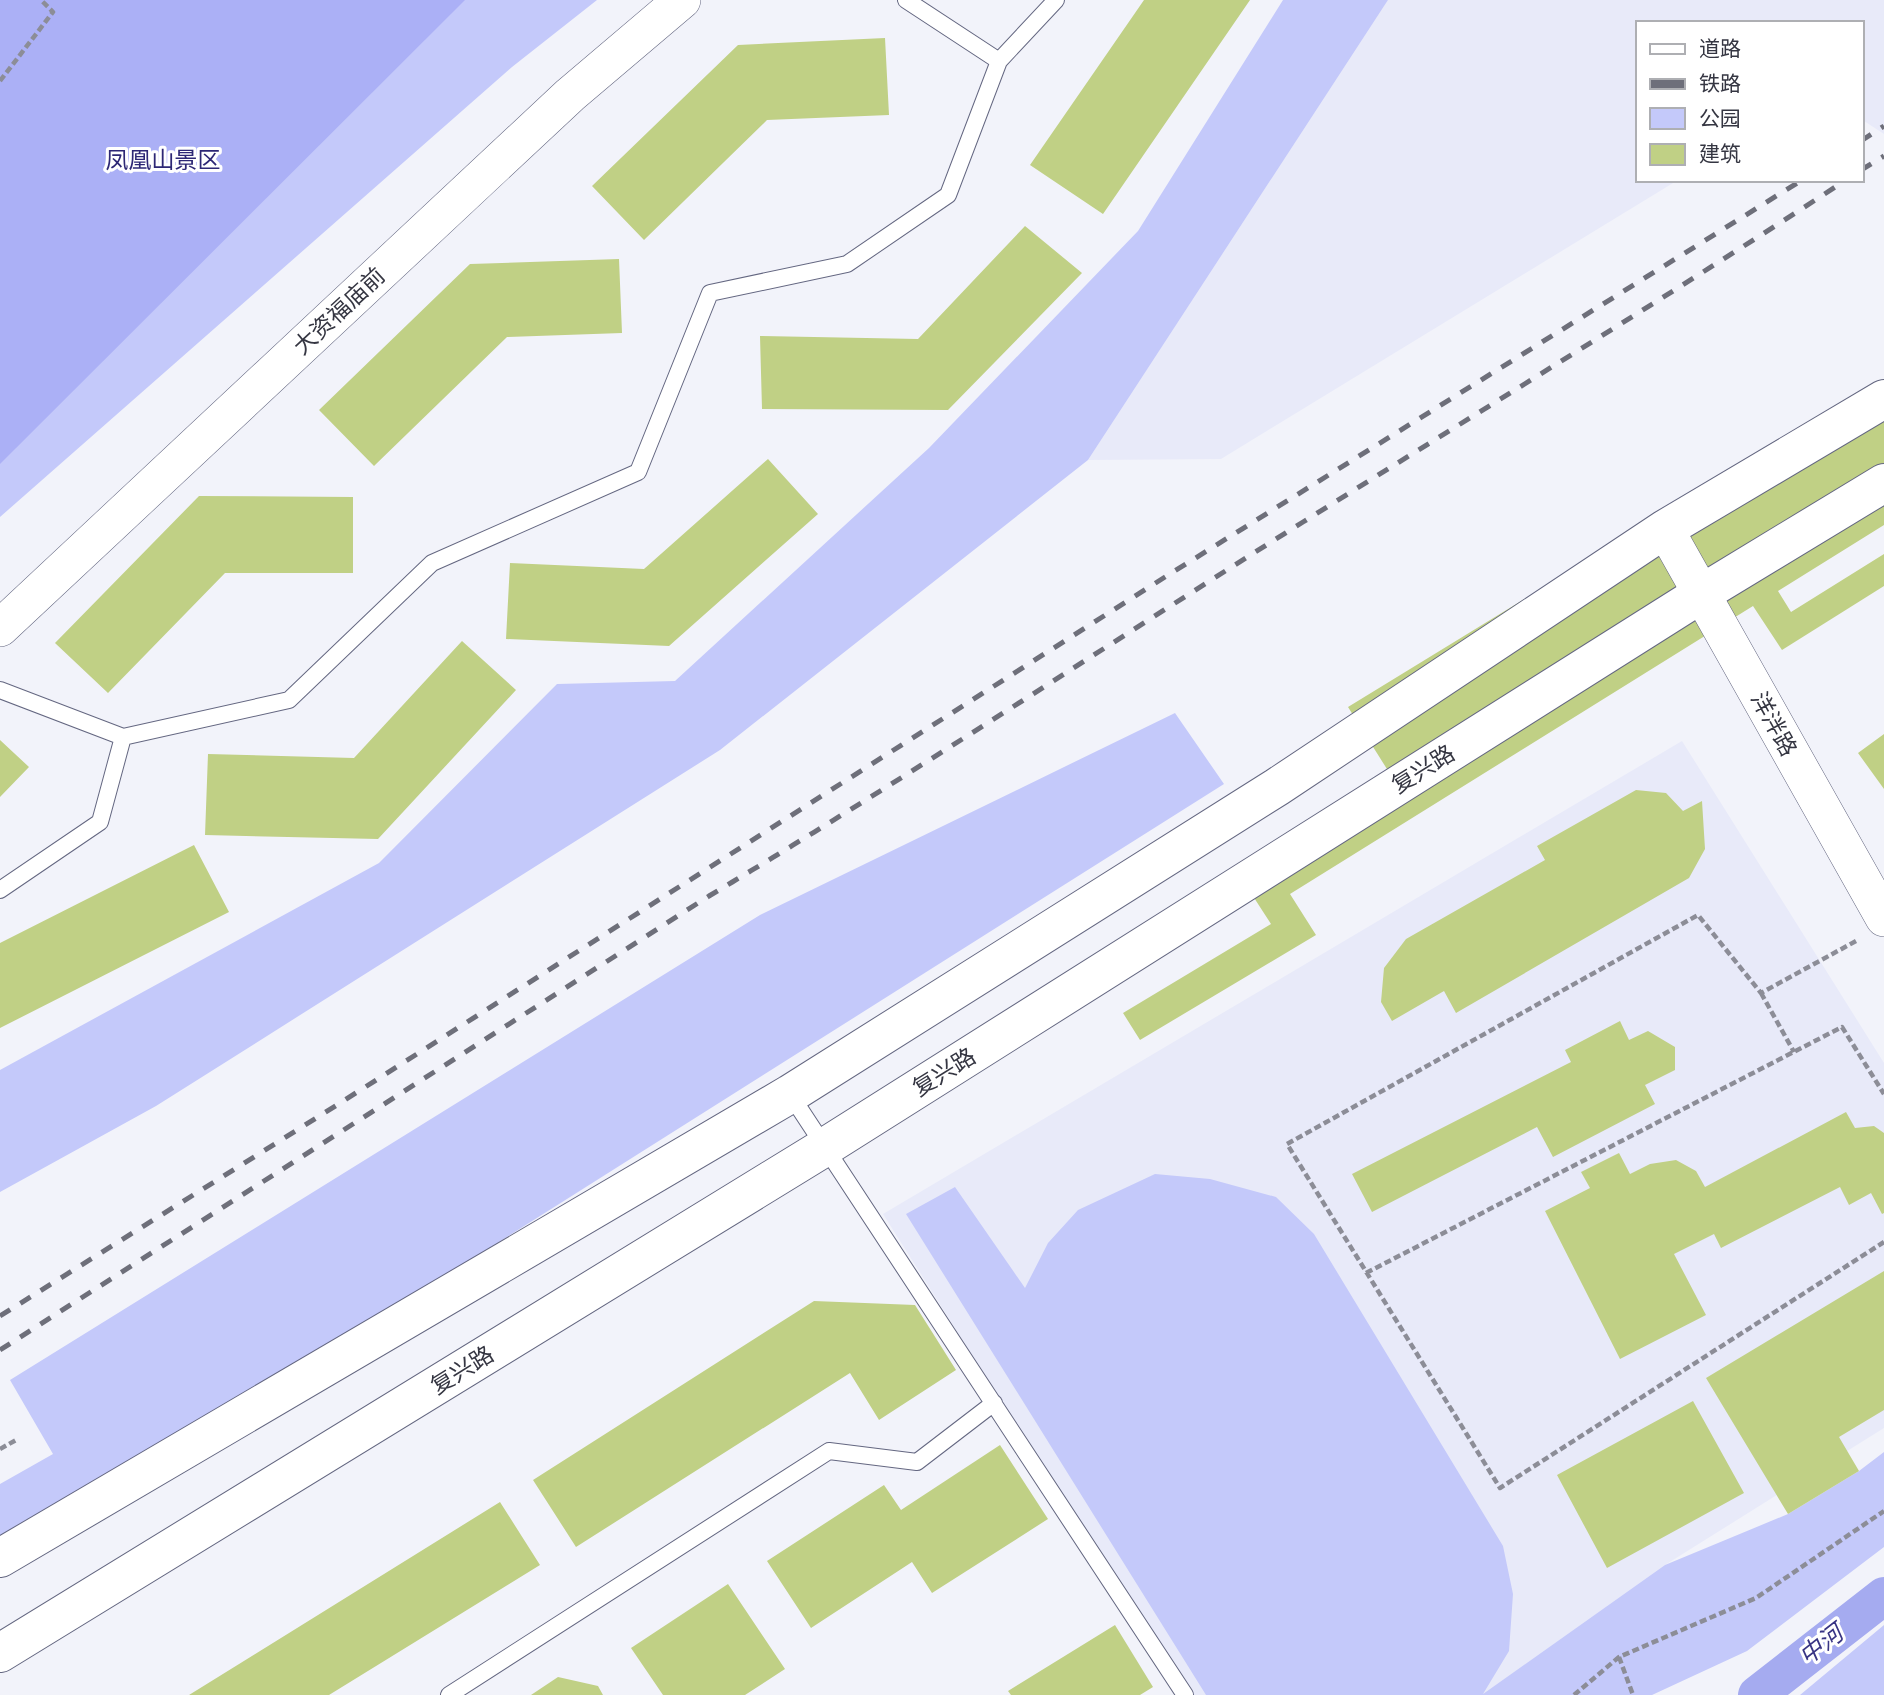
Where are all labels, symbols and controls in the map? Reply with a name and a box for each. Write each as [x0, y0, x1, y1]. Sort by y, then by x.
legend [1636, 21, 1863, 182]
text: 道路 [1699, 35, 1741, 60]
text: 铁路 [1699, 70, 1741, 95]
text: 公园 [1699, 105, 1741, 130]
text: 建筑 [1699, 140, 1741, 165]
park label: 凤凰山景区 [106, 145, 221, 173]
street label: 大资福庙前 [287, 261, 390, 360]
street label: 洋泮路 [1746, 687, 1804, 760]
street label: 复兴路 [1386, 738, 1459, 798]
street label: 复兴路 [907, 1041, 980, 1101]
street label: 复兴路 [425, 1339, 498, 1399]
water label: 中河 [1792, 1615, 1851, 1670]

